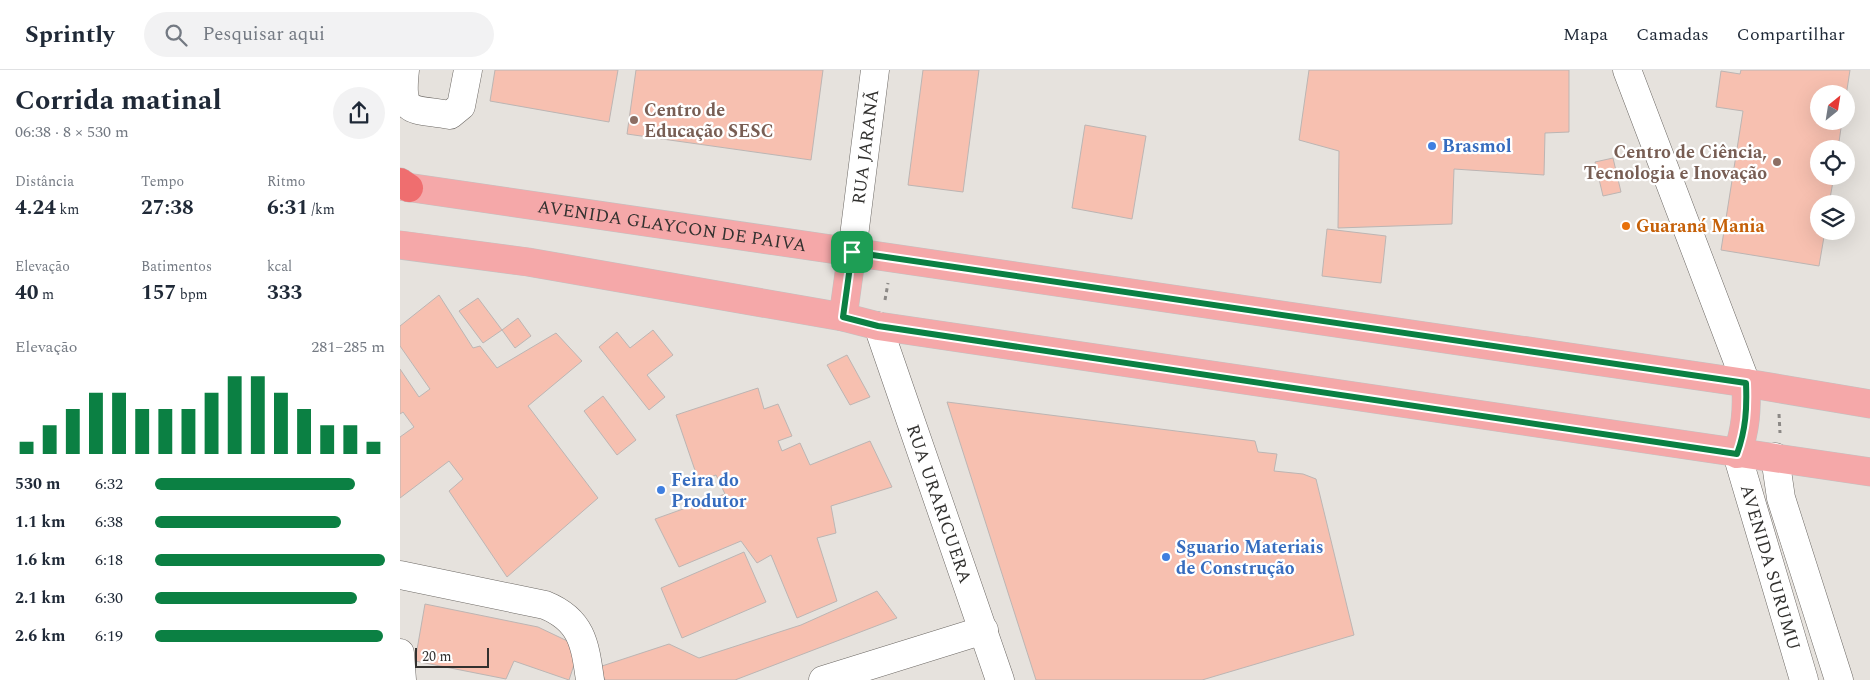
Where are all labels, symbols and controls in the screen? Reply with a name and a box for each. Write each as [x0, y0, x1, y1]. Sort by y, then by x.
search box [144, 12, 494, 57]
text: Sprintly [25, 17, 114, 53]
text: Pesquisar aqui [202, 20, 325, 49]
icon: search [162, 21, 190, 49]
text: Mapa [1563, 21, 1608, 48]
text: Camadas [1636, 21, 1709, 48]
text: Compartilhar [1737, 21, 1845, 48]
text: Corrida matinal [15, 79, 222, 122]
north arrow [1810, 85, 1855, 130]
map controls [1810, 85, 1855, 240]
button: share [333, 87, 385, 139]
street label: RUA JARANÃ [845, 88, 886, 206]
place label: Centro de Educação SESC [644, 97, 774, 145]
marker: Centro de Educação SESC [628, 114, 640, 126]
text: 06:38 · 8 × 530 m [15, 120, 129, 144]
place label: Brasmol [1442, 133, 1512, 160]
place label: Centro de Ciência, Tecnologia e Inovação [1584, 139, 1767, 187]
marker: Brasmol [1426, 140, 1438, 152]
button: locate [1810, 140, 1855, 185]
marker: Centro de Ciência, Tecnologia e Inovação [1771, 156, 1783, 168]
text: Distância [15, 171, 74, 192]
text: Tempo [141, 171, 184, 192]
text: Ritmo [267, 171, 305, 192]
text: 4.24 [15, 192, 56, 224]
text: 27:38 [141, 192, 194, 224]
text: 6:31 [267, 192, 308, 224]
street label: AVENIDA GLAYCON DE PAIVA [536, 193, 808, 259]
button: layers [1810, 195, 1855, 240]
text: km [56, 199, 79, 220]
text: /km [308, 199, 335, 220]
place label: Guaraná Mania [1636, 213, 1766, 240]
marker: Guaraná Mania [1620, 220, 1632, 232]
pin [831, 231, 873, 273]
icon: arrive [838, 238, 866, 266]
text: Elevação [15, 256, 70, 277]
text: Batimentos [141, 256, 212, 277]
text: kcal [267, 256, 292, 277]
text: 40 [15, 277, 39, 309]
text: 157 [141, 277, 176, 309]
text: 333 [267, 277, 302, 309]
text: m [39, 284, 54, 305]
text: bpm [176, 284, 208, 305]
text: Elevação [15, 335, 78, 359]
text: 281–285 m [311, 335, 385, 359]
street label: RUA URARICUERA [899, 421, 979, 587]
place label: Feira do Produtor [671, 467, 747, 515]
text: 530 m [15, 472, 60, 496]
text: 6:32 [95, 472, 123, 496]
street label: AVENIDA SURUMU [1733, 481, 1808, 653]
marker: Feira do Produtor [655, 484, 667, 496]
text: 1.1 km [15, 510, 65, 534]
text: 6:38 [95, 510, 123, 534]
place label: Sguario Materiais de Construção [1176, 534, 1324, 582]
text: 1.6 km [15, 548, 65, 572]
text: 6:18 [95, 548, 123, 572]
marker: Sguario Materiais de Construção [1160, 551, 1172, 563]
text: 2.1 km [15, 586, 65, 610]
text: 6:30 [95, 586, 123, 610]
text: 2.6 km [15, 624, 65, 648]
text: 6:19 [95, 624, 123, 648]
scale bar [415, 645, 489, 668]
text: 20 m [422, 646, 452, 667]

